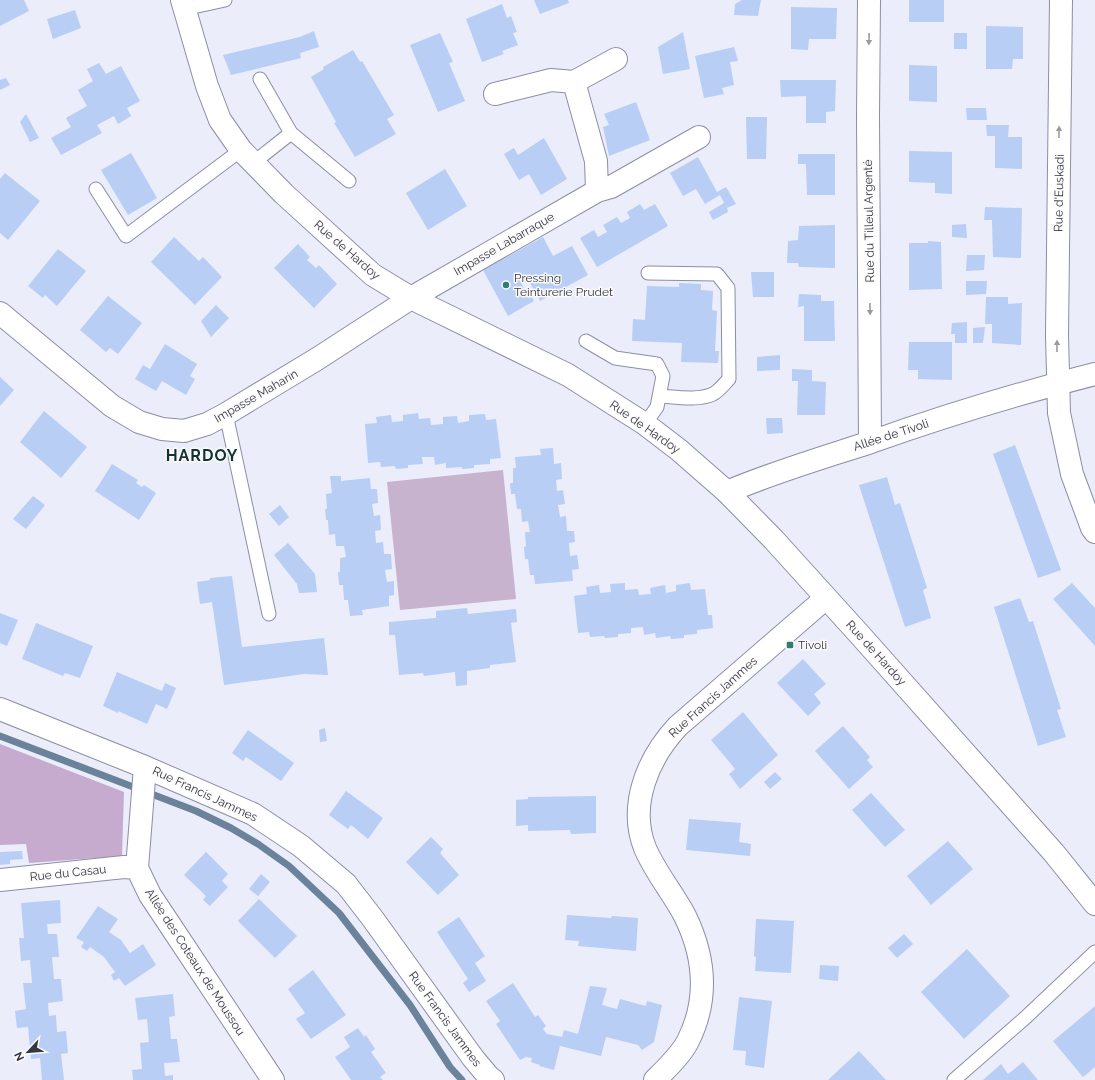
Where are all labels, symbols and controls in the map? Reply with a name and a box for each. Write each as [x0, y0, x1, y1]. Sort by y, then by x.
one-way arrow [866, 33, 872, 46]
one-way arrow [1056, 125, 1062, 138]
street label: Rue d'Euskadi [1051, 154, 1067, 232]
street label: Rue du Tilleul Argenté [861, 159, 877, 283]
street label: Impasse Labarraque [451, 210, 557, 278]
street label: Rue de Hardoy [311, 218, 383, 283]
place label: Pressing Teinturerie Prudet [514, 271, 613, 299]
marker: Pressing Teinturerie Prudet [501, 280, 511, 290]
one-way arrow [867, 303, 873, 316]
one-way arrow [1054, 339, 1060, 352]
street label: Impasse Maharin [212, 366, 300, 426]
street label: Rue de Hardoy [607, 398, 683, 457]
street label: Allée de Tivoli [852, 416, 930, 454]
district label: HARDOY [166, 446, 238, 465]
street label: Rue de Hardoy [843, 618, 909, 689]
place label: Tivoli [798, 638, 827, 652]
marker: Tivoli [785, 640, 795, 650]
street label: Rue Francis Jammes [666, 653, 760, 740]
street label: Rue Francis Jammes [150, 764, 260, 825]
street label: Rue du Casau [29, 862, 107, 884]
street label: Allée des Coteaux de Moussou [142, 886, 248, 1038]
street label: Rue Francis Jammes [406, 969, 484, 1069]
north arrow [8, 1032, 48, 1072]
text: N [12, 1050, 27, 1063]

